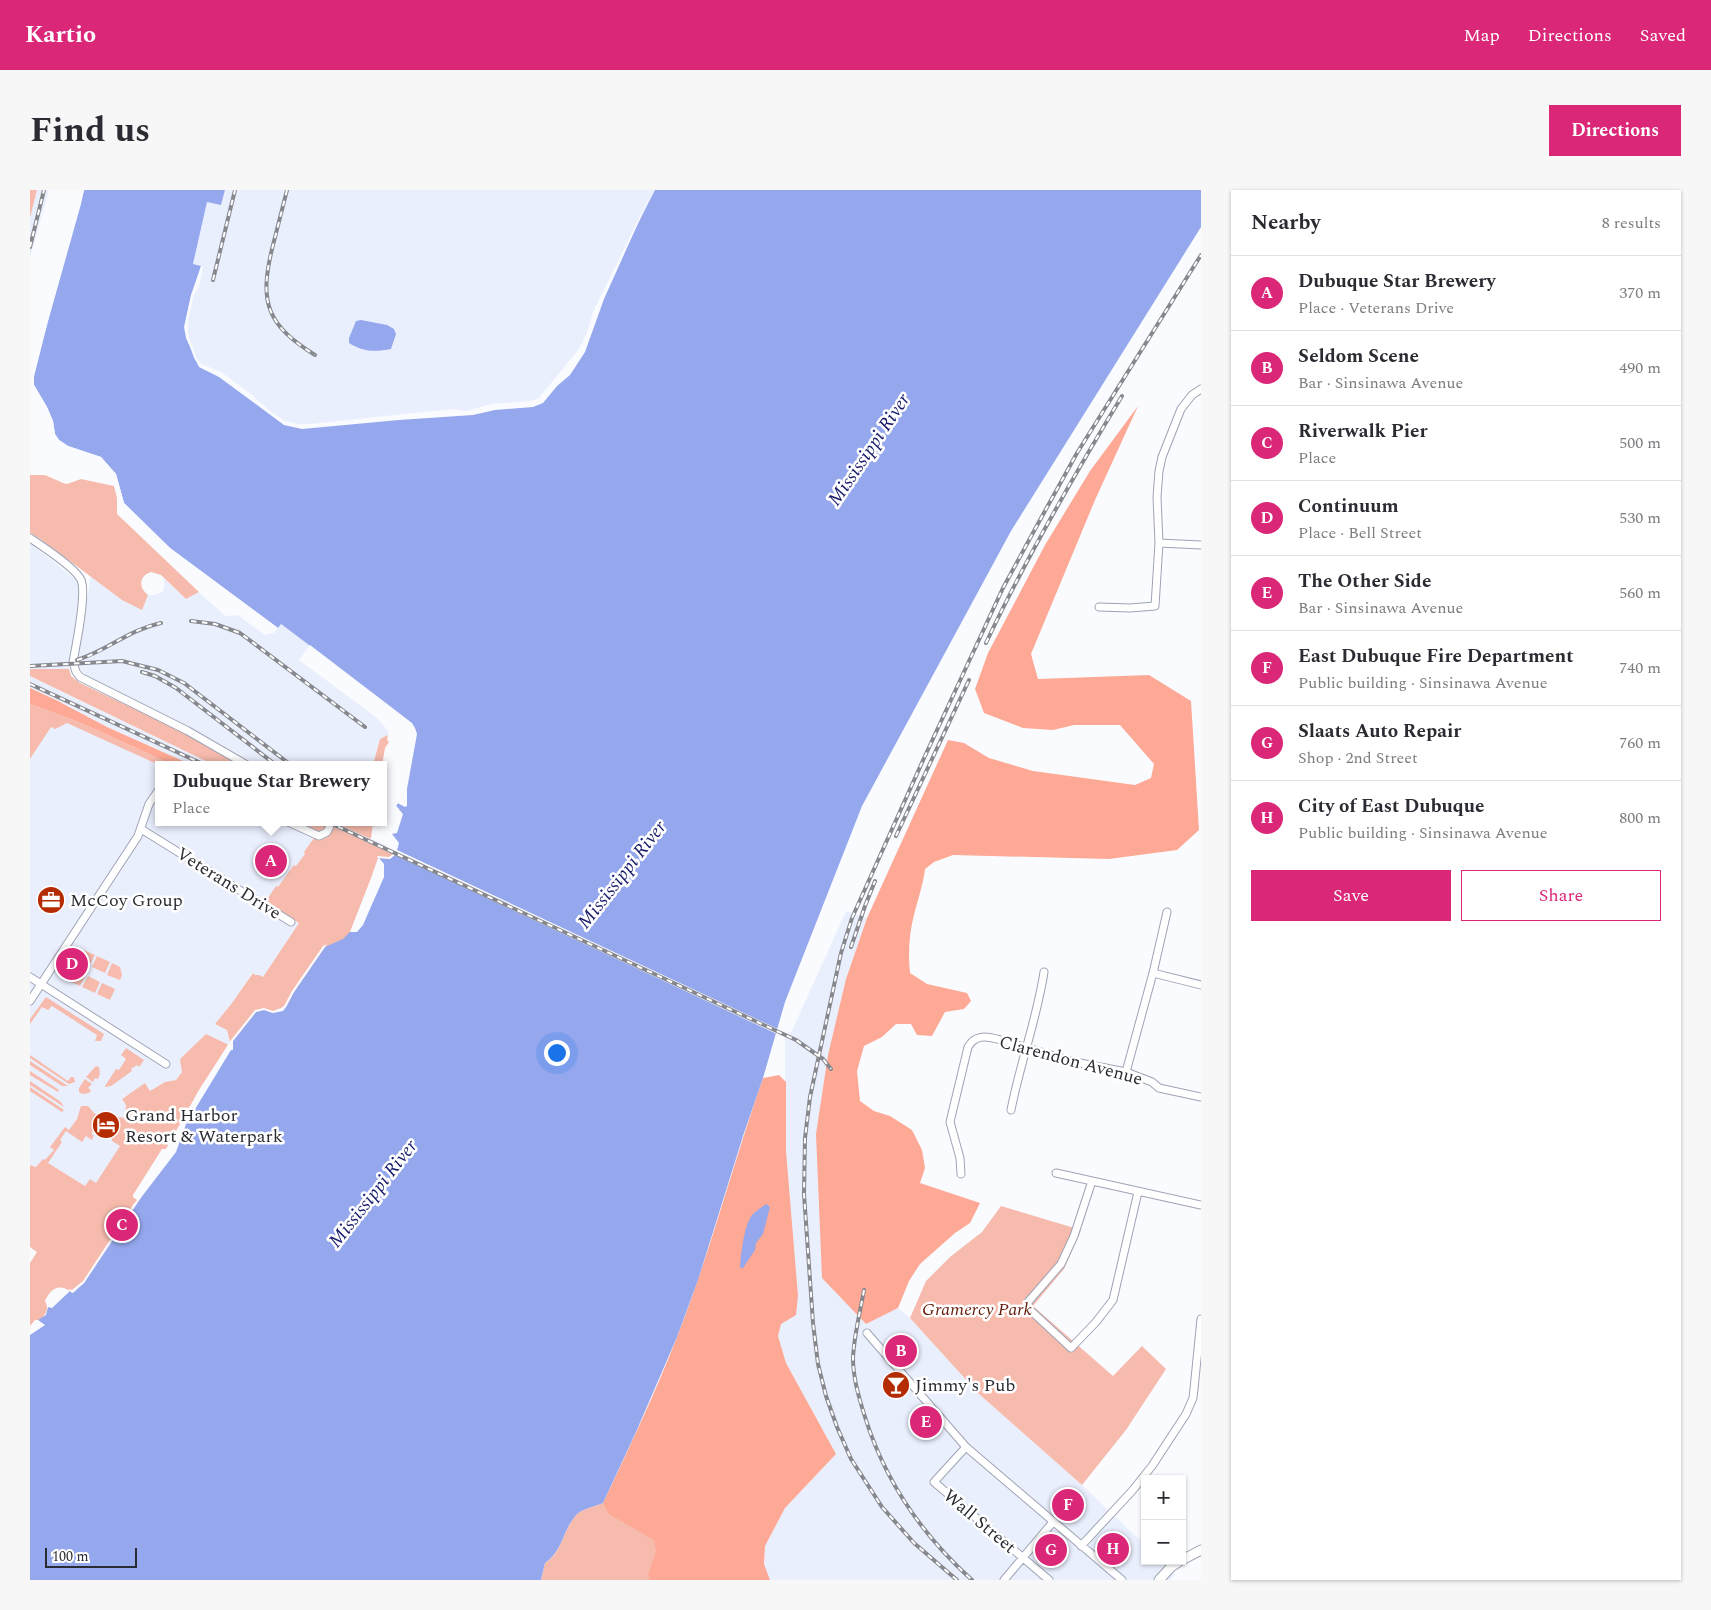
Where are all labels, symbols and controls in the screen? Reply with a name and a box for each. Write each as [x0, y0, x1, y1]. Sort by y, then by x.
text: Kartio [25, 17, 96, 53]
text: Map [1464, 22, 1500, 49]
text: Directions [1528, 22, 1612, 49]
text: Saved [1640, 22, 1686, 49]
text: Find us [30, 104, 150, 157]
button: Directions [1549, 105, 1681, 156]
text: Nearby [1251, 207, 1321, 239]
text: 8 results [1602, 211, 1661, 235]
text: Dubuque Star Brewery [1298, 267, 1496, 296]
text: A [1261, 281, 1273, 305]
text: 370 m [1619, 281, 1661, 305]
text: Place · Veterans Drive [1298, 296, 1454, 320]
text: Seldom Scene [1298, 342, 1419, 371]
text: B [1261, 356, 1273, 380]
text: 490 m [1619, 356, 1661, 380]
text: Bar · Sinsinawa Avenue [1298, 371, 1463, 395]
water label: Mississippi River [821, 387, 918, 512]
text: Riverwalk Pier [1298, 417, 1428, 446]
text: C [1261, 431, 1273, 455]
text: 500 m [1619, 431, 1661, 455]
text: Place [1298, 446, 1336, 470]
text: Continuum [1298, 492, 1399, 521]
text: D [1261, 506, 1273, 530]
text: 530 m [1619, 506, 1661, 530]
text: Place · Bell Street [1298, 521, 1422, 545]
text: The Other Side [1298, 567, 1431, 596]
text: E [1262, 581, 1272, 605]
text: 560 m [1619, 581, 1661, 605]
text: Bar · Sinsinawa Avenue [1298, 596, 1463, 620]
text: East Dubuque Fire Department [1298, 642, 1574, 671]
text: F [1262, 656, 1272, 680]
text: 740 m [1619, 656, 1661, 680]
text: Public building · Sinsinawa Avenue [1298, 671, 1548, 695]
text: Slaats Auto Repair [1298, 717, 1461, 746]
text: G [1261, 731, 1273, 755]
text: 760 m [1619, 731, 1661, 755]
text: Shop · 2nd Street [1298, 746, 1418, 770]
popup [155, 761, 387, 826]
text: Dubuque Star Brewery [172, 767, 370, 796]
text: City of East Dubuque [1298, 792, 1484, 821]
text: Place [172, 796, 210, 820]
text: H [1260, 806, 1274, 830]
text: 800 m [1619, 806, 1661, 830]
water label: Mississippi River [571, 814, 674, 935]
text: Public building · Sinsinawa Avenue [1298, 821, 1548, 845]
street label: Veterans Drive [171, 840, 286, 926]
pin: A [255, 842, 287, 880]
button: Save [1251, 870, 1451, 921]
button: Share [1461, 870, 1661, 921]
office icon: McCoy Group [36, 885, 66, 915]
place label: McCoy Group [70, 887, 183, 914]
pin: D [56, 945, 88, 983]
street label: Clarendon Avenue [996, 1028, 1146, 1093]
your location [544, 1040, 570, 1066]
place label: Grand Harbor Resort & Waterpark [125, 1102, 283, 1150]
hotel icon: Grand Harbor Resort & Waterpark [91, 1110, 121, 1140]
water label: Mississippi River [322, 1133, 425, 1254]
pin: C [106, 1206, 138, 1244]
park label: Gramercy Park [922, 1296, 1033, 1323]
pin: B [885, 1332, 917, 1370]
bar icon: Jimmy's Pub [881, 1370, 911, 1400]
place label: Jimmy's Pub [915, 1372, 1015, 1399]
pin: E [910, 1403, 942, 1441]
map controls [1141, 1475, 1186, 1565]
button: + [1141, 1475, 1186, 1520]
street label: Wall Street [937, 1483, 1022, 1560]
pin: F [1052, 1486, 1084, 1524]
button: − [1141, 1520, 1186, 1565]
pin: H [1097, 1530, 1129, 1568]
pin: G [1035, 1531, 1067, 1569]
scale bar [45, 1545, 138, 1568]
text: 100 m [52, 1546, 89, 1567]

